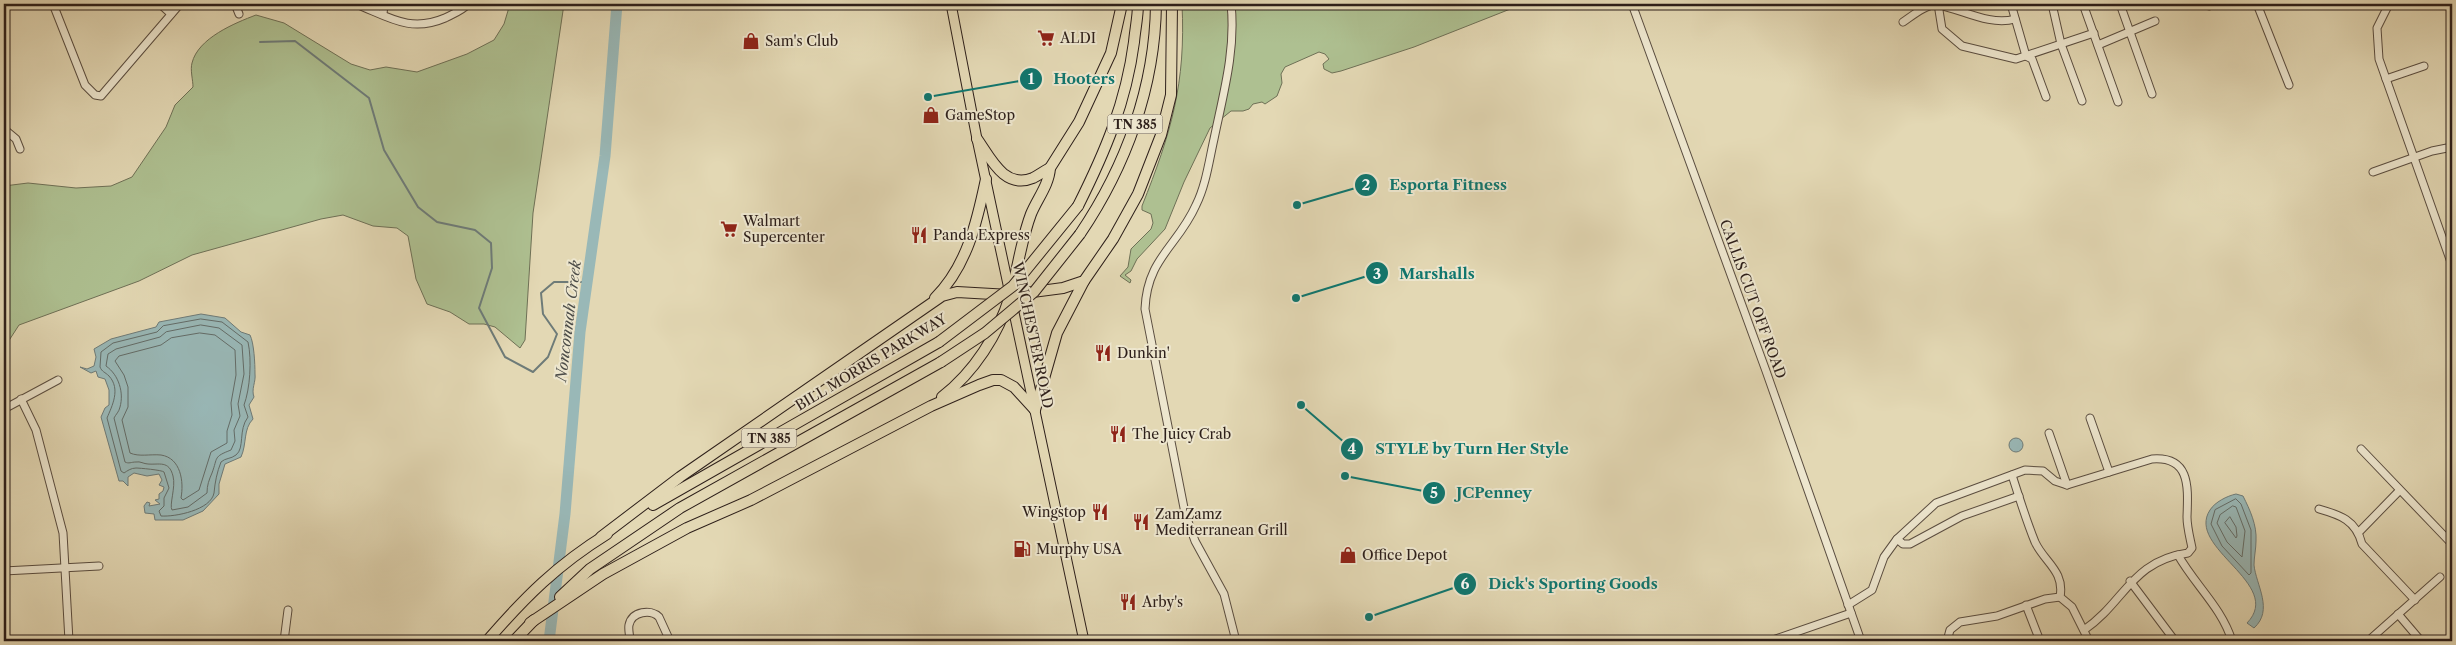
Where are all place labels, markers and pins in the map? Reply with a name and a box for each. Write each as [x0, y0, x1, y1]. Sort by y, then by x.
supermarket icon: ALDI [1036, 28, 1056, 48]
place label: ALDI [1059, 29, 1096, 47]
shop icon: Sam's Club [741, 31, 761, 51]
place label: Sam's Club [765, 32, 838, 50]
callout: Hooters [1018, 64, 1125, 94]
shop icon: GameStop [921, 105, 941, 125]
place label: GameStop [945, 106, 1015, 124]
callout: Esporta Fitness [1354, 170, 1517, 200]
place label: Walmart Supercenter [742, 212, 825, 246]
supermarket icon: Walmart Supercenter [719, 219, 739, 239]
restaurant icon: Panda Express [909, 225, 929, 245]
place label: Panda Express [933, 226, 1030, 244]
callout: Marshalls [1365, 258, 1485, 288]
restaurant icon: Dunkin' [1093, 343, 1113, 363]
place label: Dunkin' [1117, 344, 1170, 362]
restaurant icon: The Juicy Crab [1108, 424, 1128, 444]
place label: The Juicy Crab [1132, 425, 1231, 443]
callout: STYLE by Turn Her Style [1340, 434, 1579, 464]
callout: JCPenney [1421, 478, 1541, 508]
restaurant icon: Wingstop [1090, 502, 1110, 522]
place label: Wingstop [1021, 503, 1086, 521]
place label: ZamZamz Mediterranean Grill [1155, 505, 1288, 539]
restaurant icon: ZamZamz Mediterranean Grill [1131, 512, 1151, 532]
fuel station icon: Murphy USA [1012, 539, 1032, 559]
place label: Murphy USA [1036, 540, 1122, 558]
shop icon: Office Depot [1338, 545, 1358, 565]
place label: Office Depot [1362, 546, 1447, 564]
callout: Dick's Sporting Goods [1453, 569, 1668, 599]
restaurant icon: Arby's [1118, 592, 1138, 612]
place label: Arby's [1141, 593, 1183, 611]

